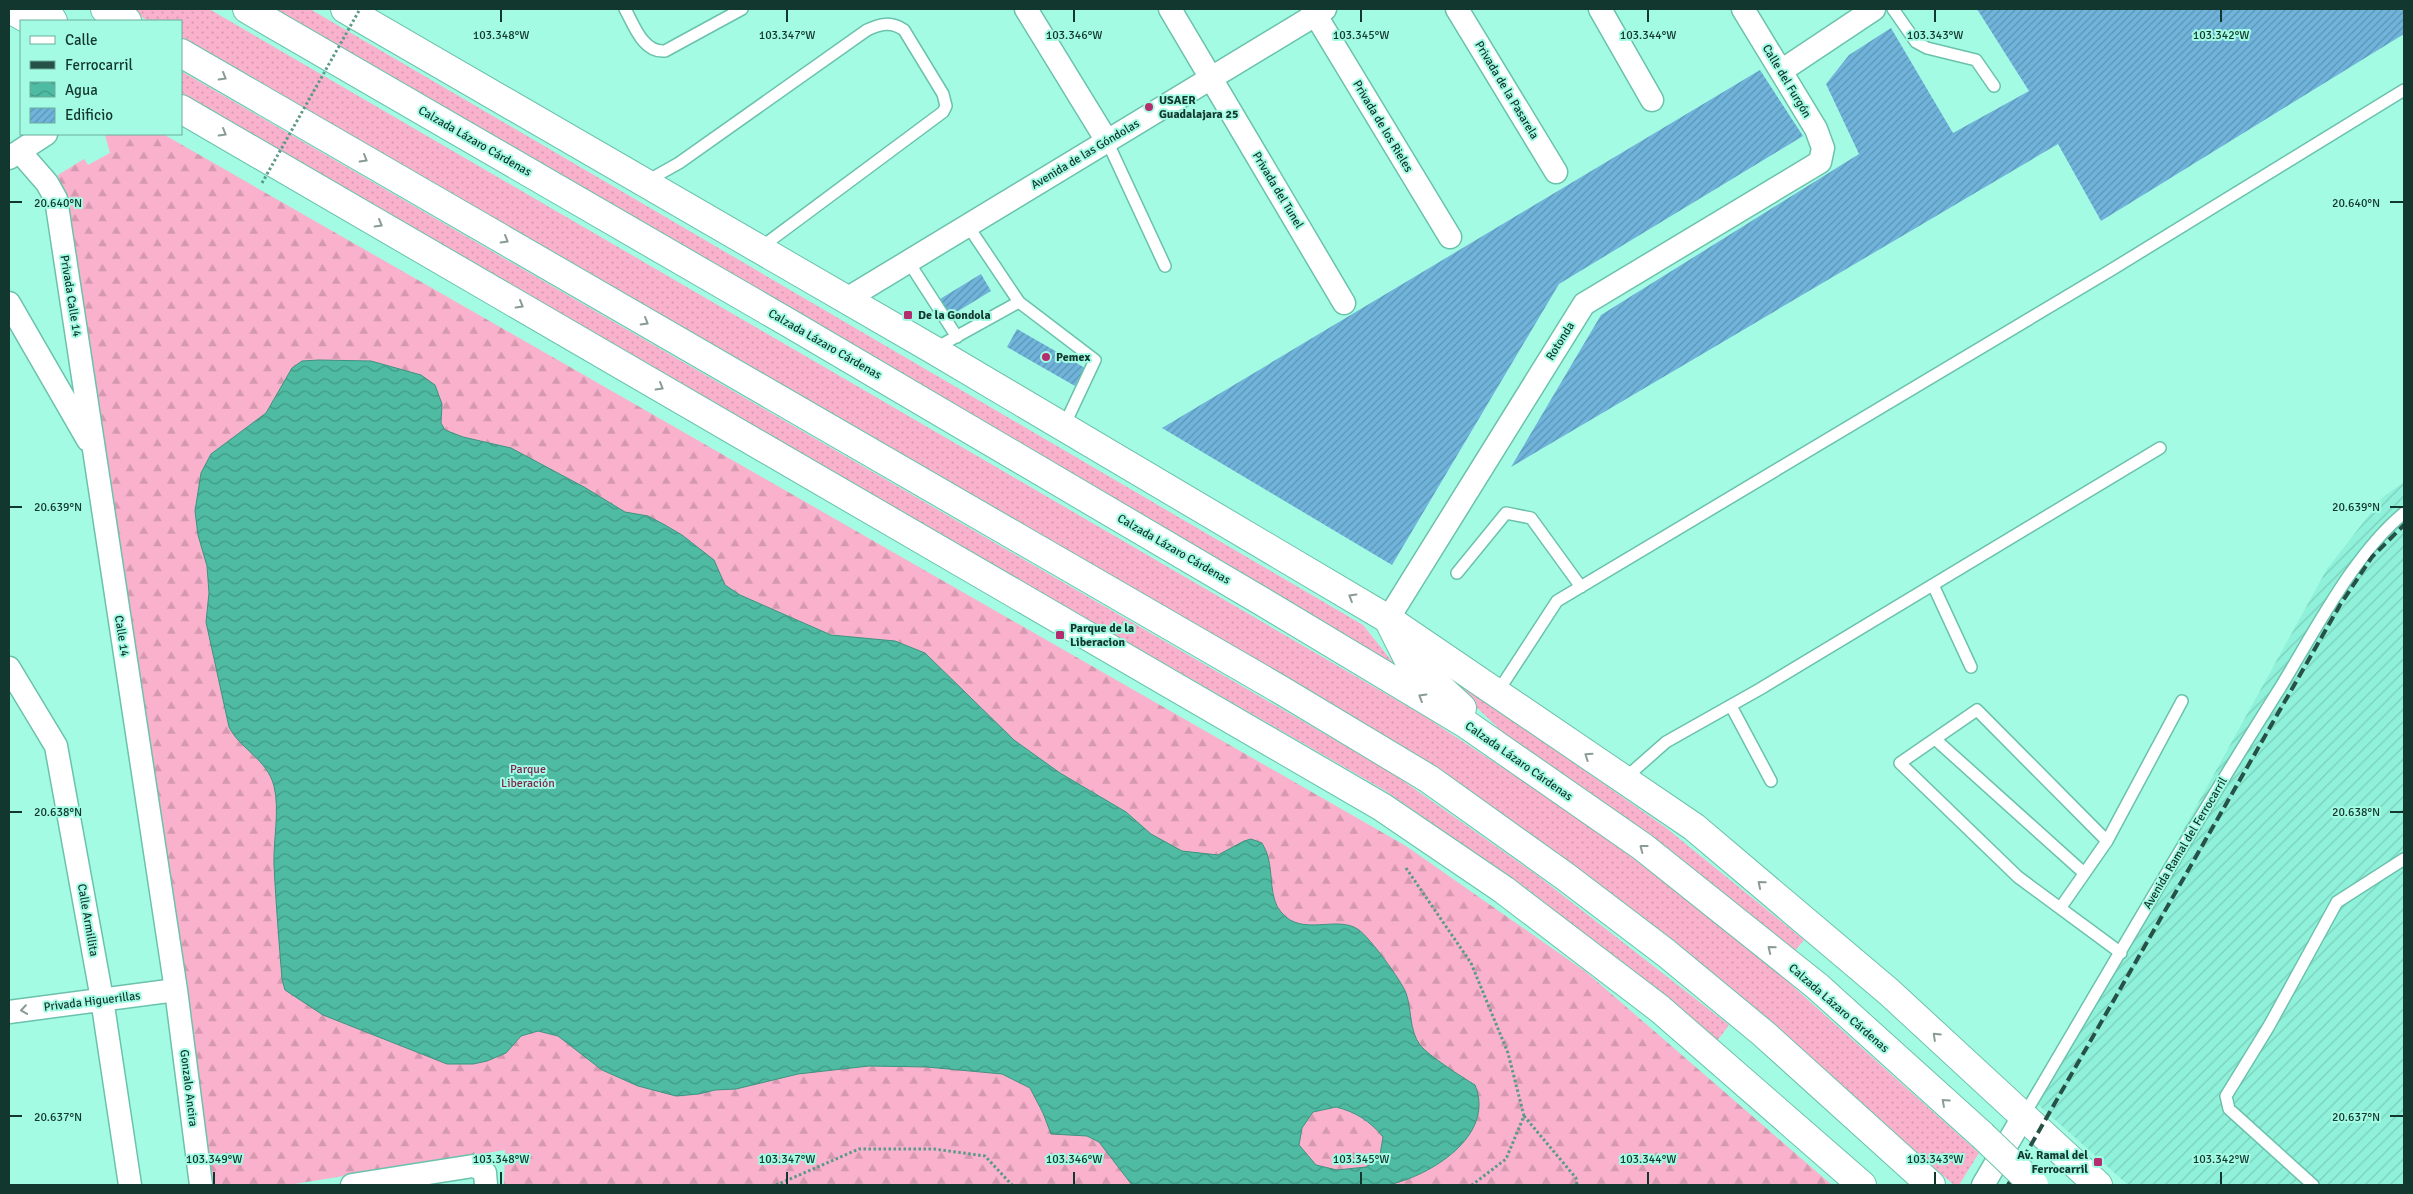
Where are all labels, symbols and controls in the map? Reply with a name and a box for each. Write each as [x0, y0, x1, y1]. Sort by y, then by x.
legend [20, 20, 182, 135]
text: 103.348°W [473, 28, 529, 43]
text: 103.347°W [759, 28, 815, 43]
text: 103.346°W [1046, 28, 1102, 43]
text: 103.345°W [1333, 28, 1389, 43]
text: 103.344°W [1620, 28, 1676, 43]
text: 103.343°W [1907, 28, 1963, 43]
text: 103.342°W [2193, 28, 2249, 43]
text: Calle [65, 31, 98, 49]
street label: Privada de la Pasarela [1471, 38, 1542, 142]
street label: Calle del Furgón [1759, 42, 1814, 121]
text: Ferrocarril [65, 56, 133, 74]
one-way arrow [218, 71, 227, 81]
street label: Privada de los Rieles [1349, 78, 1416, 175]
text: Agua [65, 81, 98, 99]
place label: USAER Guadalajara 25 [1159, 93, 1238, 122]
marker: USAER Guadalajara 25 [1143, 101, 1155, 113]
street label: Calzada Lázaro Cárdenas [416, 103, 534, 180]
text: Edificio [65, 106, 113, 124]
street label: Avenida de las Góndolas [1028, 116, 1142, 193]
one-way arrow [218, 127, 227, 137]
street label: Privada del Tunel [1249, 149, 1307, 232]
one-way arrow [359, 152, 368, 162]
text: 20.640°N [34, 196, 82, 211]
text: 20.640°N [2332, 196, 2380, 211]
one-way arrow [374, 217, 383, 227]
one-way arrow [499, 234, 508, 244]
street label: Privada Calle 14 [57, 254, 84, 339]
one-way arrow [514, 299, 523, 309]
street label: Calzada Lázaro Cárdenas [766, 306, 884, 383]
place label: De la Gondola [918, 308, 991, 323]
marker: De la Gondola [902, 309, 914, 321]
one-way arrow [640, 315, 649, 325]
street label: Rotonda [1543, 319, 1578, 363]
place label: Pemex [1056, 350, 1090, 365]
marker: Pemex [1040, 351, 1052, 363]
one-way arrow [655, 381, 664, 391]
text: 20.639°N [34, 500, 82, 515]
text: 20.639°N [2332, 500, 2380, 515]
street label: Calzada Lázaro Cárdenas [1115, 511, 1233, 588]
one-way arrow [1348, 594, 1357, 604]
street label: Calle 14 [111, 614, 132, 658]
place label: Parque de la Liberacion [1070, 621, 1134, 650]
marker: Parque de la Liberacion [1054, 629, 1066, 641]
one-way arrow [1419, 694, 1428, 704]
street label: Calzada Lázaro Cárdenas [1462, 719, 1575, 804]
one-way arrow [1585, 753, 1594, 762]
park label: Parque Liberación [501, 762, 555, 791]
street label: Avenida Ramal del Ferrocarril [2140, 774, 2231, 912]
text: 20.638°N [34, 805, 82, 820]
text: 20.638°N [2332, 805, 2380, 820]
one-way arrow [1640, 845, 1649, 854]
one-way arrow [1757, 880, 1766, 889]
street label: Calle Armillita [74, 883, 101, 958]
one-way arrow [1767, 946, 1776, 955]
street label: Calzada Lázaro Cárdenas [1785, 961, 1892, 1056]
street label: Privada Higuerillas [43, 988, 141, 1015]
one-way arrow [19, 1004, 27, 1015]
one-way arrow [1933, 1033, 1942, 1042]
street label: Gonzalo Ancira [176, 1049, 201, 1127]
one-way arrow [1942, 1099, 1951, 1108]
text: 20.637°N [34, 1110, 82, 1125]
text: 20.637°N [2332, 1110, 2380, 1125]
place label: Av. Ramal del Ferrocarril [2017, 1148, 2088, 1177]
text: 103.349°W [186, 1152, 242, 1167]
text: 103.348°W [473, 1152, 529, 1167]
text: 103.347°W [759, 1152, 815, 1167]
text: 103.346°W [1046, 1152, 1102, 1167]
text: 103.345°W [1333, 1152, 1389, 1167]
text: 103.344°W [1620, 1152, 1676, 1167]
text: 103.343°W [1907, 1152, 1963, 1167]
text: 103.342°W [2193, 1152, 2249, 1167]
marker: Av. Ramal del Ferrocarril [2092, 1156, 2104, 1168]

